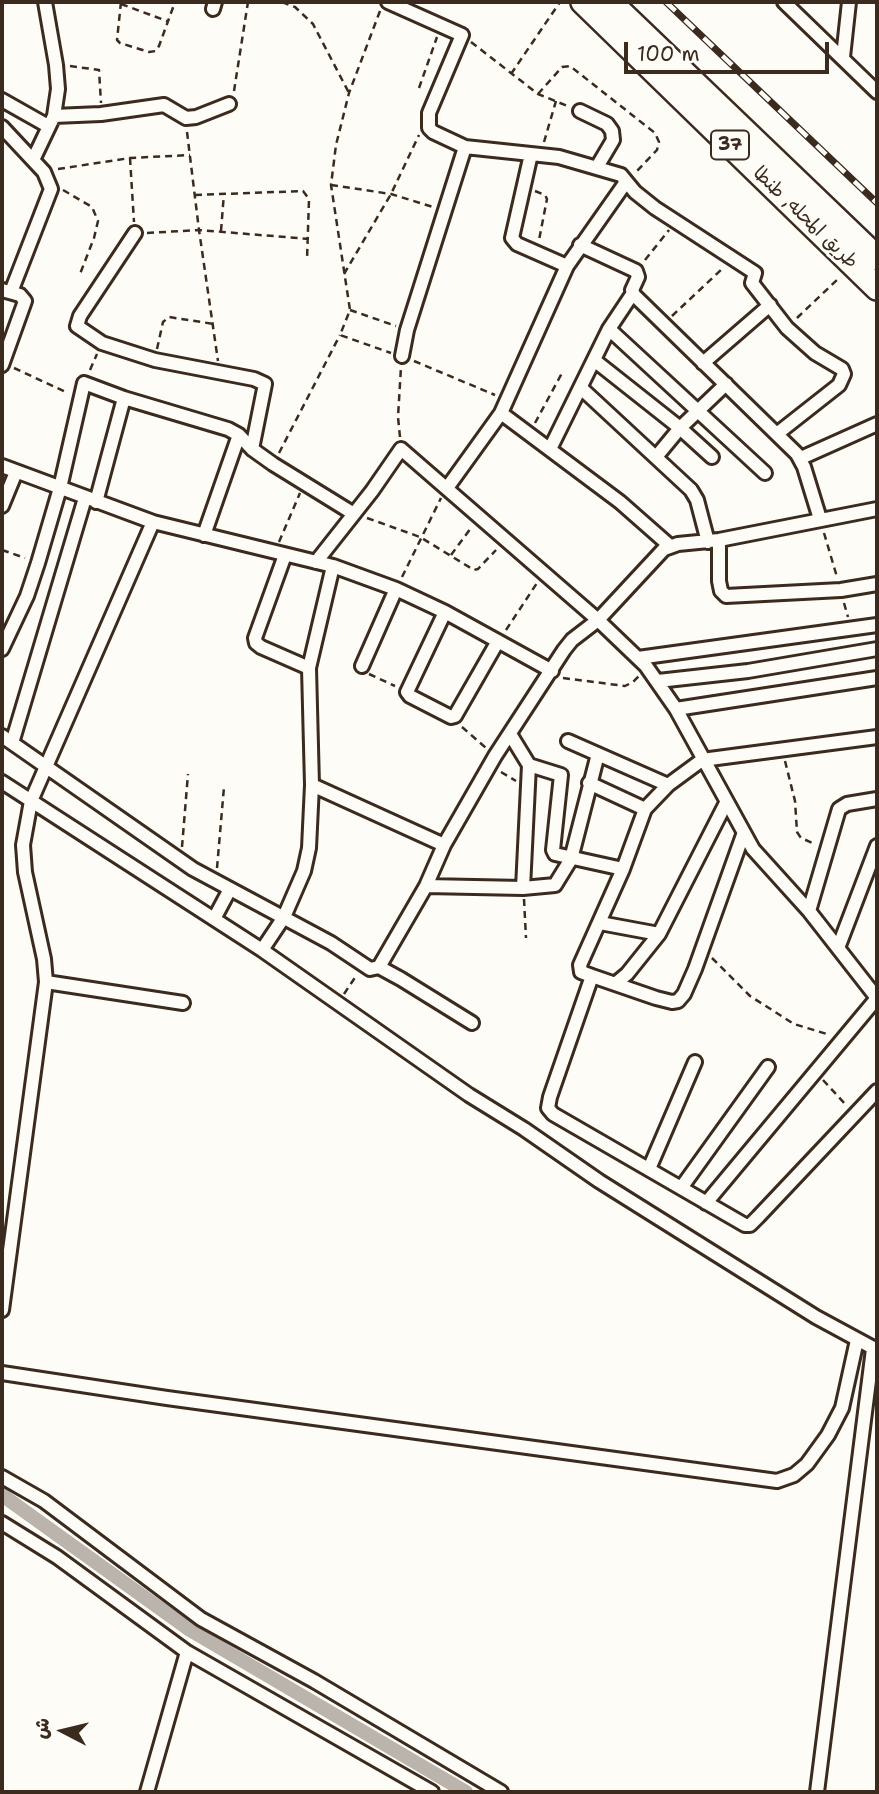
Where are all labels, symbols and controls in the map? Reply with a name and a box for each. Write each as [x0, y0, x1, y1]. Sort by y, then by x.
scale bar [627, 28, 832, 72]
text: 100 m [637, 40, 700, 68]
road number: 37 [711, 130, 749, 160]
street label: طريق المحله, طنطا [748, 162, 862, 274]
north arrow [28, 1696, 98, 1766]
text: ش [28, 1716, 55, 1740]

